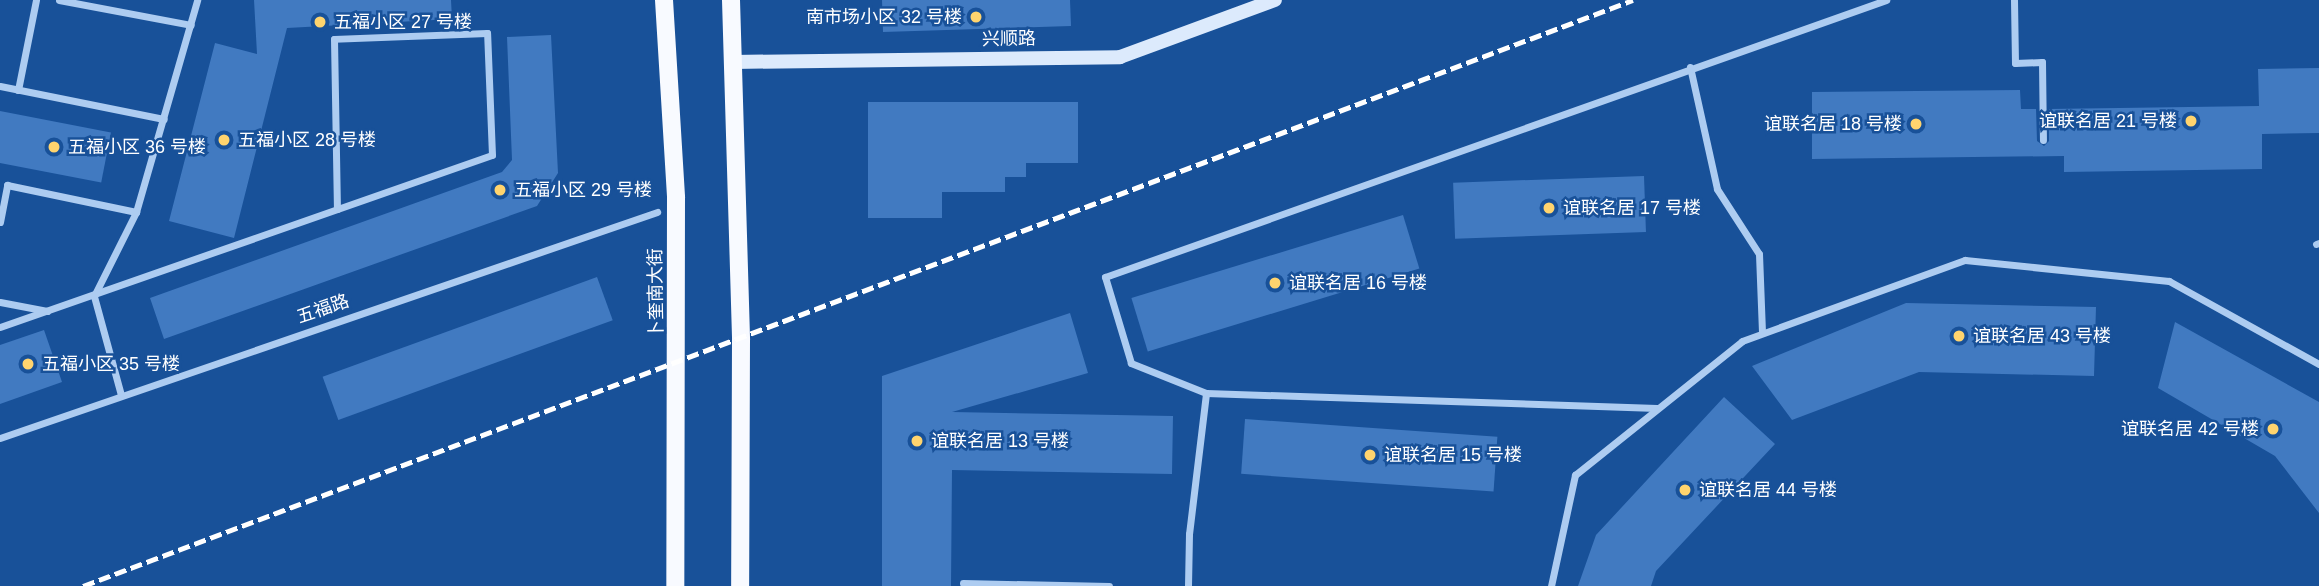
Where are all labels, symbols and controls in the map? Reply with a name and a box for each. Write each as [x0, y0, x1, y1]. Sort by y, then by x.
place label: 南市场小区 32 号楼 [806, 6, 962, 28]
marker: 南市场小区 32 号楼 [968, 9, 984, 25]
place label: 五福小区 27 号楼 [334, 11, 472, 33]
marker: 五福小区 27 号楼 [312, 14, 328, 30]
street label: 兴顺路 [982, 28, 1036, 50]
place label: 谊联名居 21 号楼 [2039, 110, 2177, 132]
place label: 谊联名居 18 号楼 [1764, 113, 1902, 135]
marker: 谊联名居 21 号楼 [2183, 113, 2199, 129]
marker: 谊联名居 18 号楼 [1908, 116, 1924, 132]
place label: 五福小区 28 号楼 [238, 129, 376, 151]
marker: 五福小区 28 号楼 [216, 132, 232, 148]
place label: 五福小区 36 号楼 [68, 136, 206, 158]
marker: 五福小区 36 号楼 [46, 139, 62, 155]
place label: 五福小区 29 号楼 [514, 179, 652, 201]
marker: 五福小区 29 号楼 [492, 182, 508, 198]
place label: 谊联名居 17 号楼 [1563, 197, 1701, 219]
marker: 谊联名居 17 号楼 [1541, 200, 1557, 216]
street label: 卜奎南大街 [644, 248, 668, 338]
place label: 谊联名居 16 号楼 [1289, 272, 1427, 294]
marker: 谊联名居 16 号楼 [1267, 275, 1283, 291]
street label: 五福路 [294, 290, 352, 328]
place label: 谊联名居 43 号楼 [1973, 325, 2111, 347]
marker: 谊联名居 43 号楼 [1951, 328, 1967, 344]
place label: 五福小区 35 号楼 [42, 353, 180, 375]
marker: 五福小区 35 号楼 [20, 356, 36, 372]
place label: 谊联名居 42 号楼 [2121, 418, 2259, 440]
marker: 谊联名居 42 号楼 [2265, 421, 2281, 437]
place label: 谊联名居 13 号楼 [931, 430, 1069, 452]
marker: 谊联名居 13 号楼 [909, 433, 925, 449]
place label: 谊联名居 15 号楼 [1384, 444, 1522, 466]
marker: 谊联名居 15 号楼 [1362, 447, 1378, 463]
place label: 谊联名居 44 号楼 [1699, 479, 1837, 501]
marker: 谊联名居 44 号楼 [1677, 482, 1693, 498]

